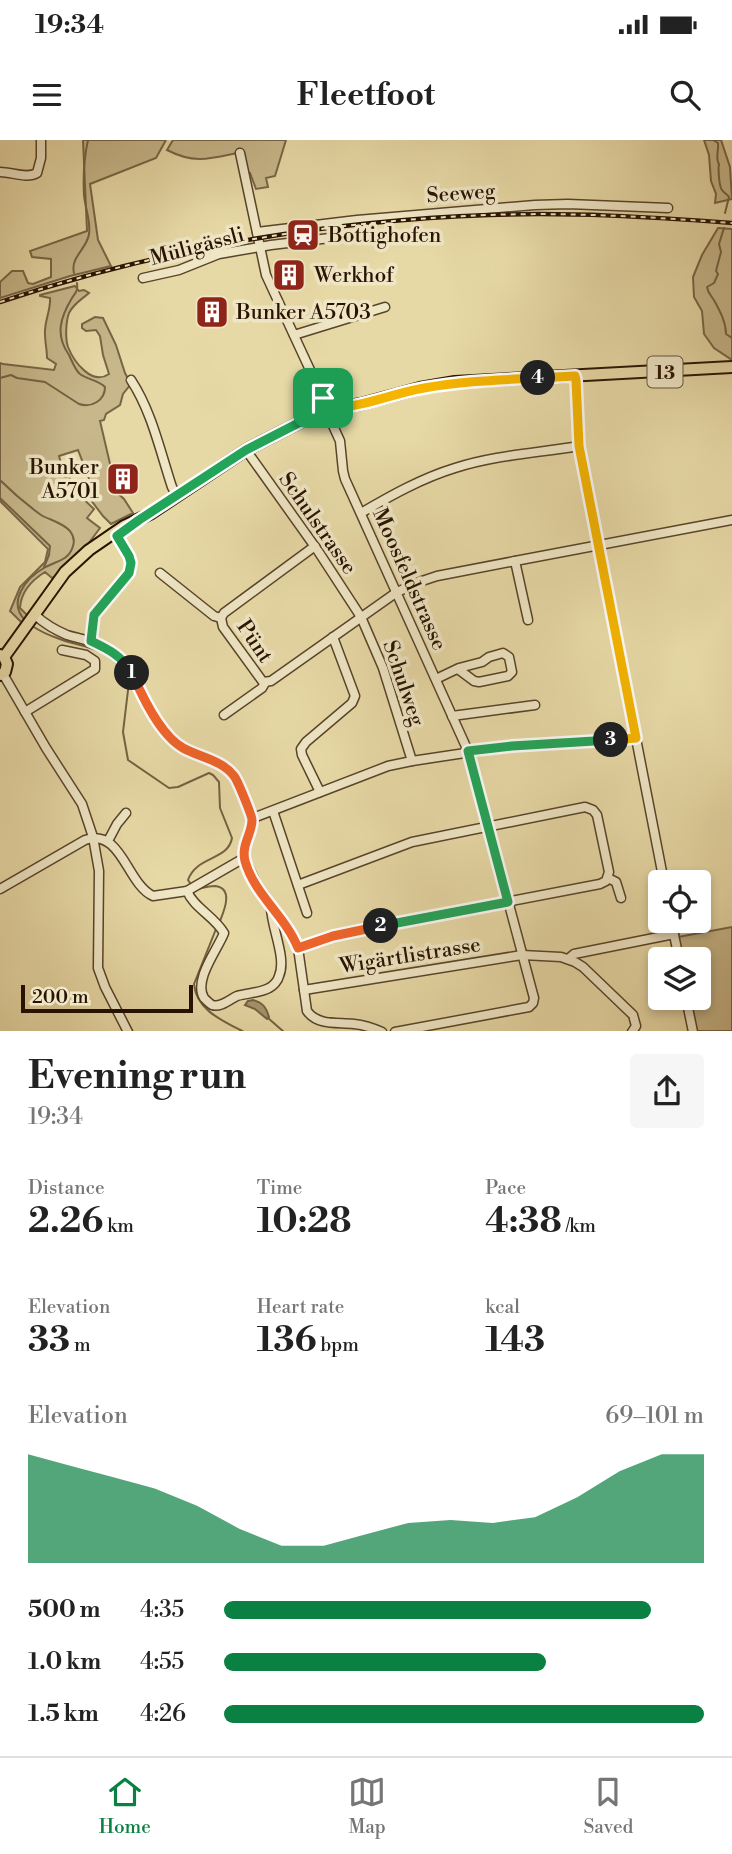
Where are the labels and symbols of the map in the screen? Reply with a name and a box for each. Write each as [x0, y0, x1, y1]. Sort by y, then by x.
street label: Seeweg [426, 179, 497, 209]
station icon: Bottighofen [284, 216, 322, 254]
street label: Müligässli [147, 222, 247, 272]
place label: Bottighofen [327, 223, 442, 249]
building icon: Werkhof [270, 256, 308, 294]
place label: Werkhof [313, 263, 395, 289]
building icon: Bunker A5703 [193, 293, 231, 331]
place label: Bunker A5703 [235, 300, 371, 326]
road number: 13 [648, 356, 682, 388]
pin: 4 [520, 360, 556, 396]
pin [293, 368, 353, 428]
place label: Bunker A5701 [28, 455, 99, 505]
building icon: Bunker A5701 [104, 460, 142, 498]
street label: Schulstrasse [273, 468, 362, 580]
street label: Moosfeldstrasse [366, 504, 452, 654]
street label: Pünt [230, 615, 278, 669]
street label: Schulweg [376, 637, 430, 730]
pin: 1 [114, 656, 150, 690]
pin: 3 [594, 722, 628, 758]
pin: 2 [364, 908, 398, 944]
street label: Wigärtlistrasse [337, 932, 483, 980]
scale bar [21, 982, 192, 1014]

